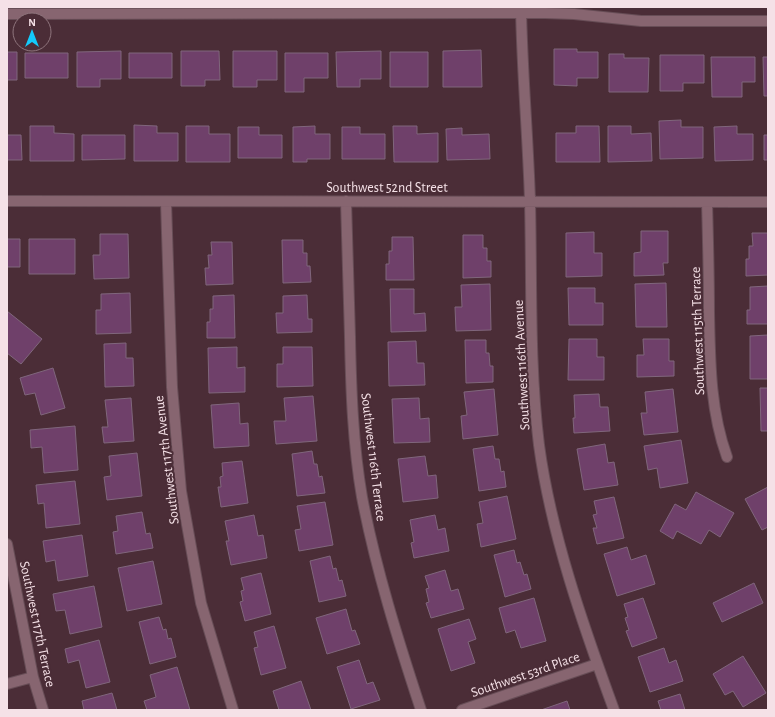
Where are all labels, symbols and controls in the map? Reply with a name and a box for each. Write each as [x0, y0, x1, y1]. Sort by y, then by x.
north arrow [12, 12, 52, 52]
text: N [28, 17, 36, 28]
street label: Southwest 52nd Street [326, 181, 448, 195]
street label: Southwest 115th Terrace [689, 266, 707, 395]
street label: Southwest 116th Avenue [512, 299, 532, 431]
street label: Southwest 116th Terrace [358, 392, 388, 522]
street label: Southwest 117th Avenue [152, 395, 182, 525]
street label: Southwest 117th Terrace [17, 560, 57, 689]
street label: Southwest 53rd Place [469, 650, 582, 700]

